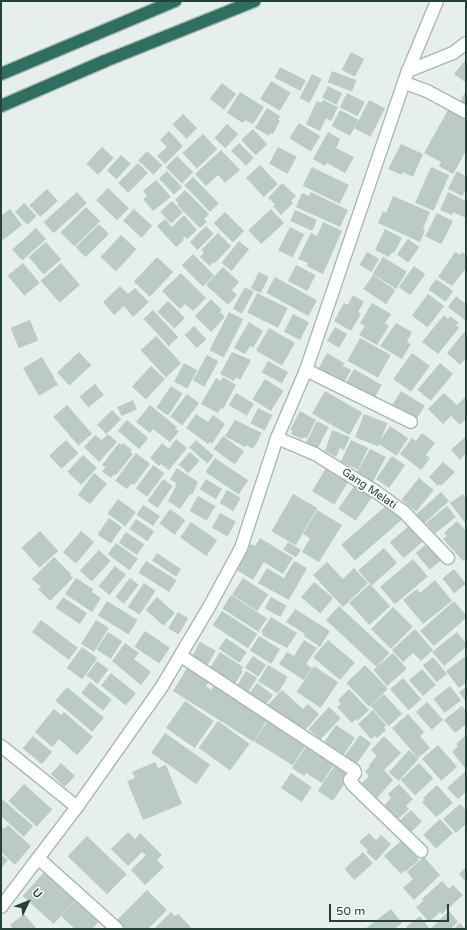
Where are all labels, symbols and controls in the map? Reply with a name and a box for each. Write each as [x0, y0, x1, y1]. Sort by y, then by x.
street label: Gang Melati [339, 466, 399, 512]
north arrow [8, 882, 48, 922]
text: U [30, 886, 45, 901]
scale bar [331, 896, 451, 922]
text: 50 m [336, 904, 365, 918]

